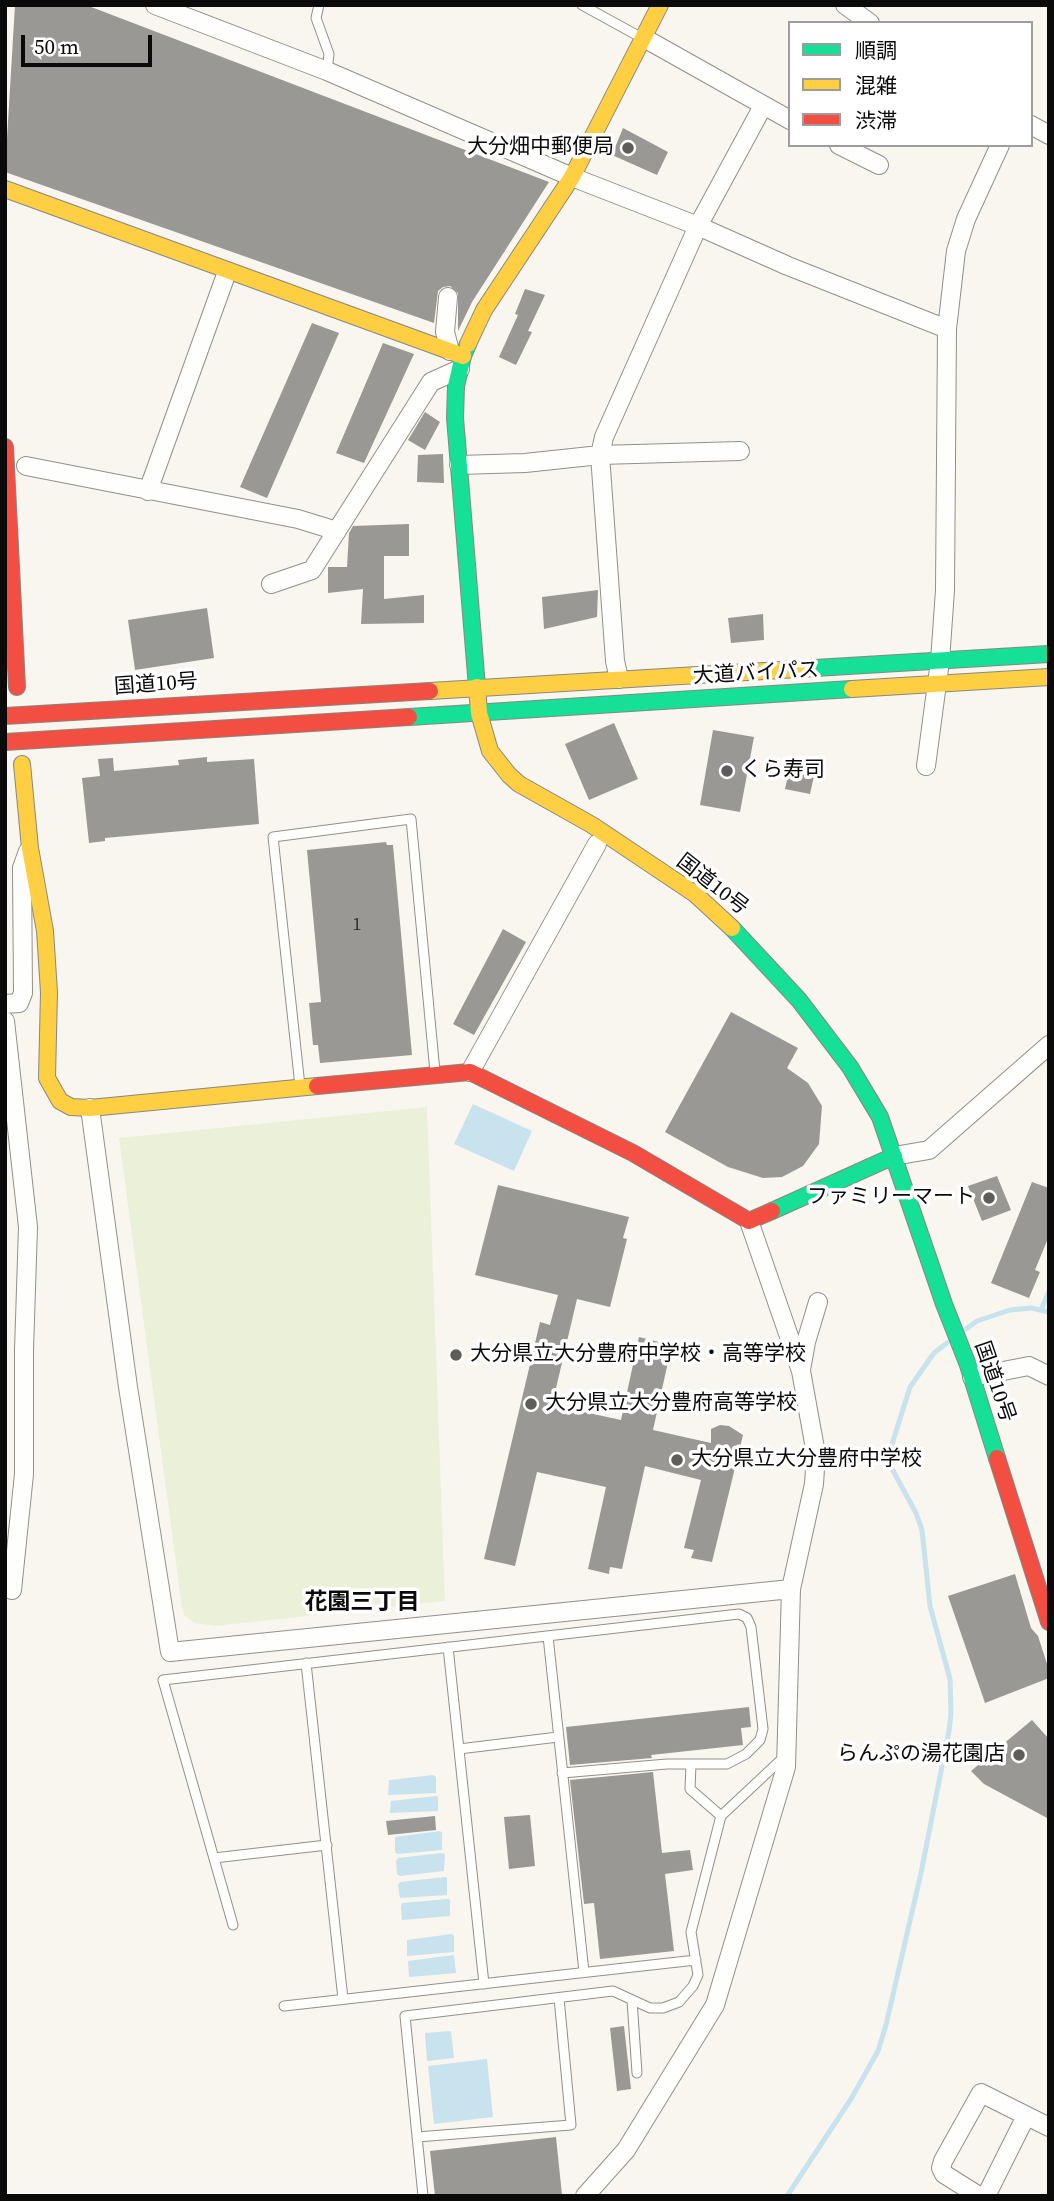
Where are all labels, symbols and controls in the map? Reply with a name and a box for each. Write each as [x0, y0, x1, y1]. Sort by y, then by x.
scale bar [24, 21, 156, 65]
legend [788, 21, 1033, 147]
text: 50 m [34, 32, 79, 61]
text: 順調 [855, 36, 897, 65]
text: 混雑 [855, 71, 897, 100]
text: 渋滞 [855, 106, 897, 135]
place label: 大分畑中郵便局 [467, 135, 614, 161]
marker: 大分畑中郵便局 [620, 140, 636, 156]
street label: 大道バイパス [692, 658, 820, 690]
street label: 国道10号 [113, 670, 199, 700]
place label: くら寿司 [741, 758, 825, 784]
marker: くら寿司 [719, 763, 735, 779]
street label: 国道10号 [671, 849, 753, 921]
house number: 1 [353, 914, 361, 936]
place label: ファミリーマート [807, 1185, 975, 1211]
marker: ファミリーマート [981, 1190, 997, 1206]
street label: 国道10号 [968, 1338, 1020, 1426]
place label: 大分県立大分豊府中学校・高等学校 [470, 1342, 806, 1368]
marker: 大分県立大分豊府中学校・高等学校 [448, 1347, 464, 1363]
place label: 大分県立大分豊府高等学校 [545, 1391, 797, 1417]
marker: 大分県立大分豊府高等学校 [523, 1396, 539, 1412]
place label: 大分県立大分豊府中学校 [691, 1447, 922, 1473]
marker: 大分県立大分豊府中学校 [669, 1452, 685, 1468]
district label: 花園三丁目 [305, 1589, 419, 1617]
place label: らんぷの湯花園店 [837, 1742, 1005, 1768]
marker: らんぷの湯花園店 [1011, 1747, 1027, 1763]

